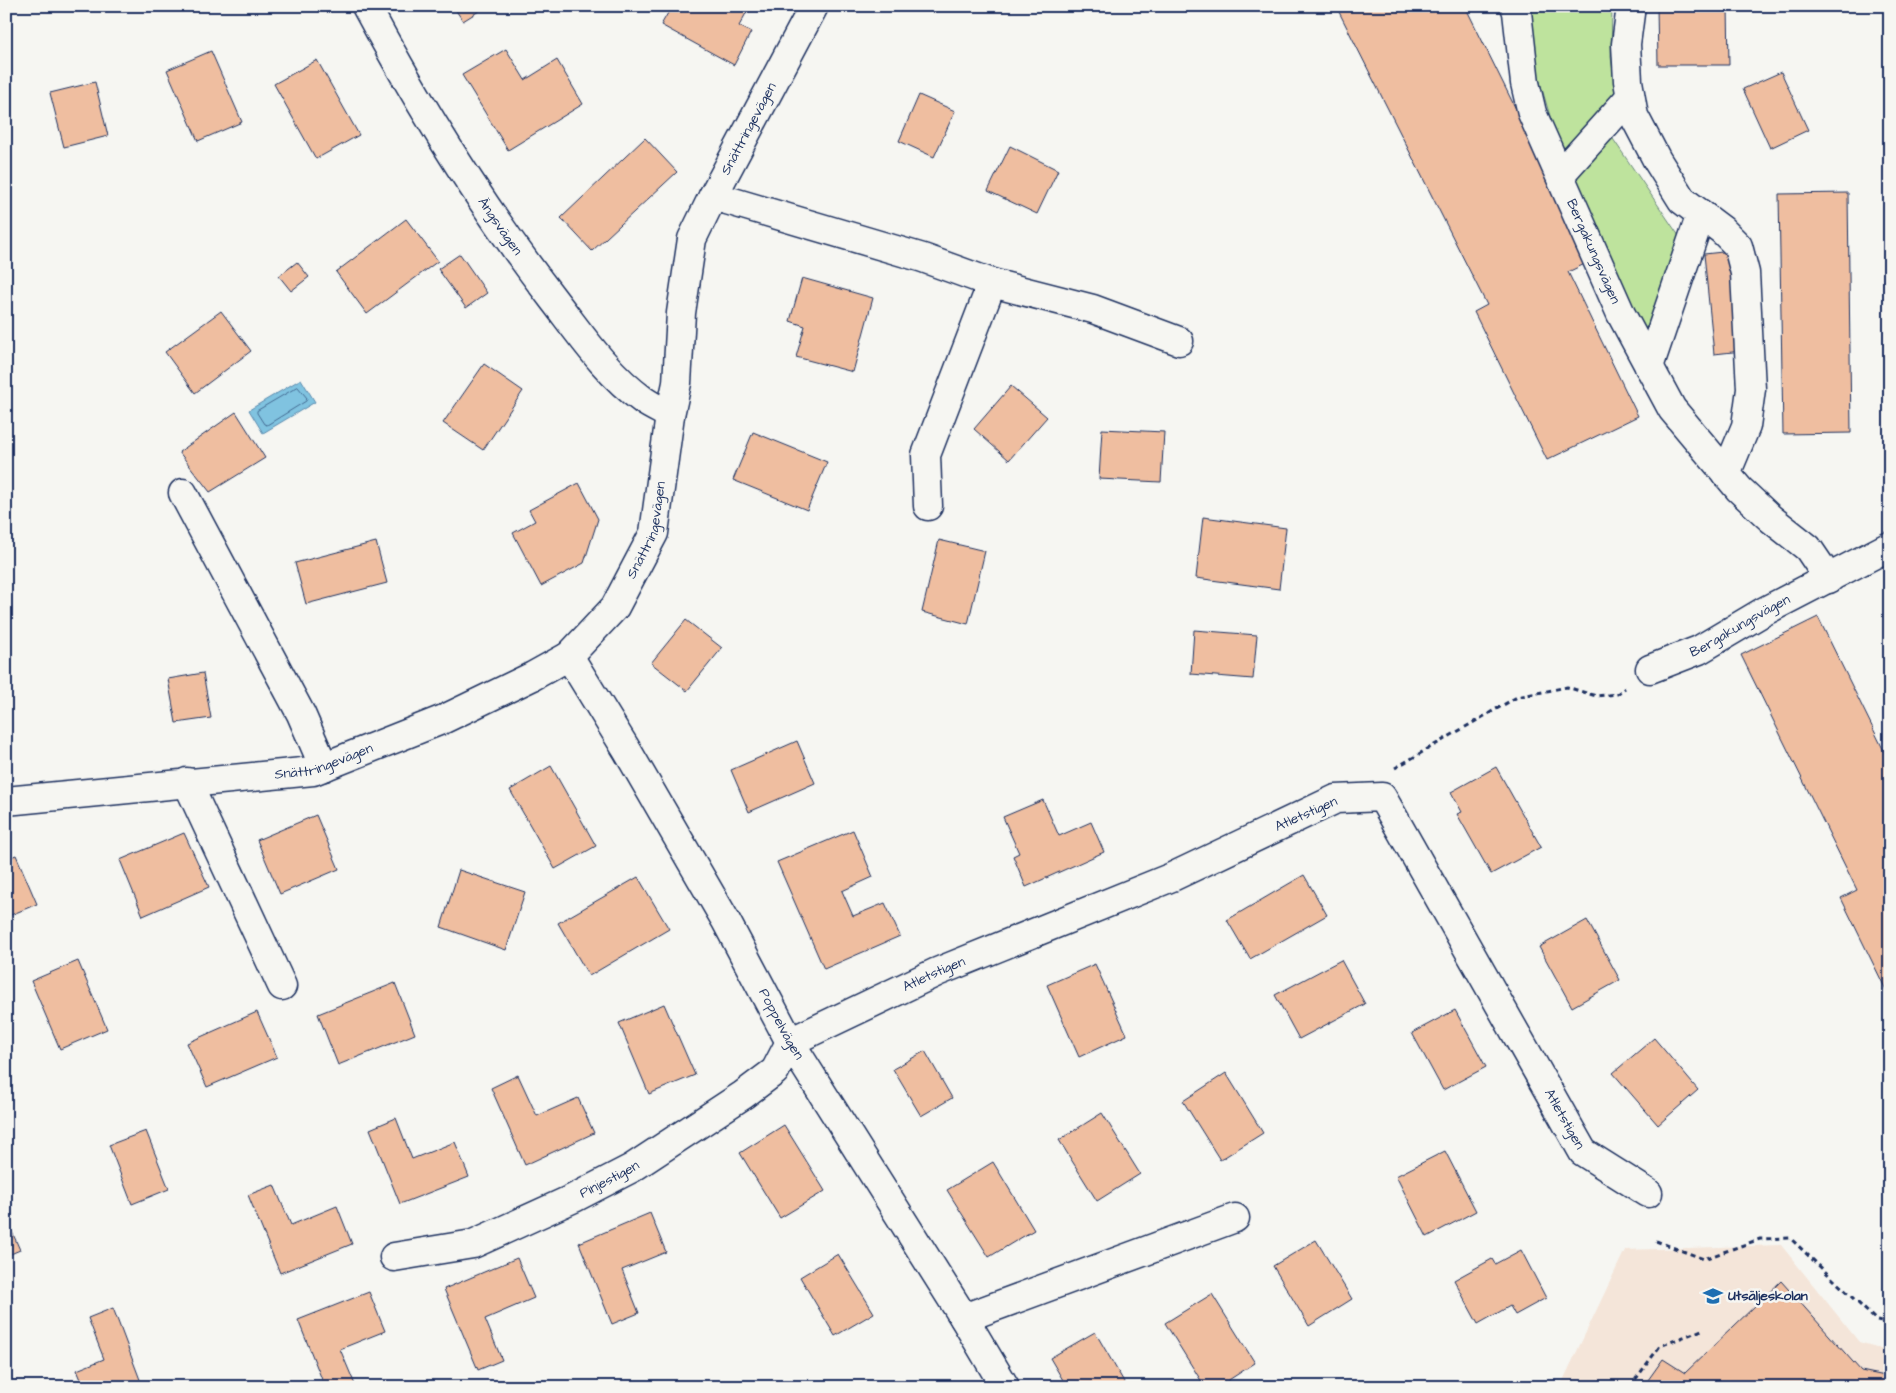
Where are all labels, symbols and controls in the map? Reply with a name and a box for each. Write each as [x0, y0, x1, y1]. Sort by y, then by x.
street label: Snättringevägen [716, 79, 782, 179]
street label: Ängsvägen [473, 193, 527, 259]
street label: Bergakungsvägen [1561, 196, 1625, 307]
street label: Snättringevägen [622, 480, 671, 582]
street label: Bergakungsvägen [1687, 590, 1794, 663]
street label: Snättringevägen [274, 738, 376, 785]
street label: Atletstigen [1271, 791, 1341, 837]
street label: Atletstigen [899, 952, 968, 997]
street label: Poppelvägen [754, 985, 809, 1064]
street label: Atletstigen [1539, 1085, 1590, 1153]
street label: Pinjestigen [576, 1156, 643, 1203]
school or university icon: Utsäljeskolan [1702, 1285, 1724, 1307]
place label: Utsäljeskolan [1728, 1286, 1808, 1306]

